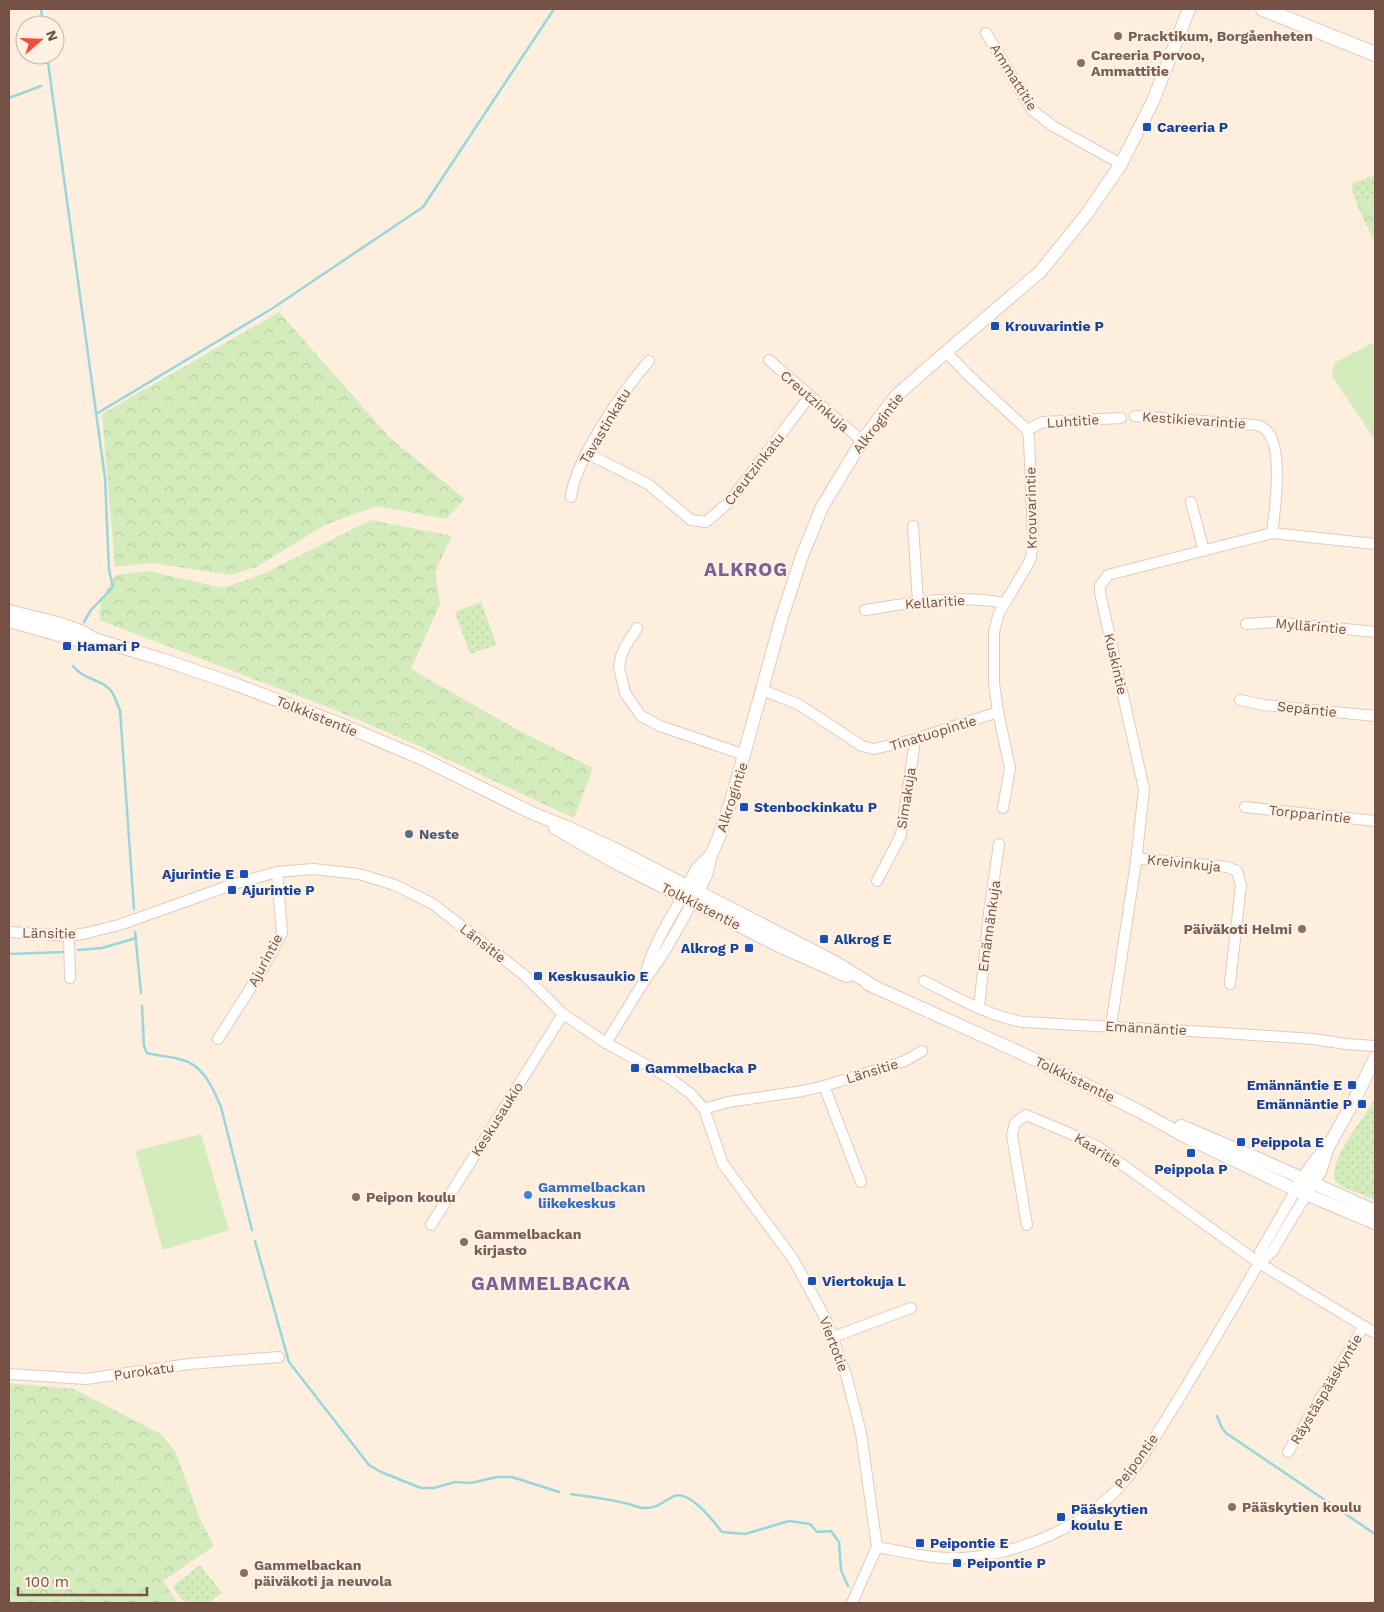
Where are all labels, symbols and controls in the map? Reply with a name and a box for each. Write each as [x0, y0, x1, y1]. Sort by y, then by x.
north arrow [15, 15, 65, 65]
text: N [43, 28, 62, 43]
place label: Pracktikum, Borgåenheten [1128, 28, 1313, 44]
marker: Pracktikum, Borgåenheten [1112, 30, 1124, 42]
street label: Ammattitie [987, 41, 1041, 113]
place label: Careeria Porvoo, Ammattitie [1091, 47, 1205, 79]
marker: Careeria Porvoo, Ammattitie [1075, 57, 1087, 69]
place label: Careeria P [1157, 119, 1228, 135]
marker: Careeria P [1141, 121, 1153, 133]
place label: Krouvarintie P [1005, 318, 1104, 334]
marker: Krouvarintie P [989, 320, 1001, 332]
street label: Creutzinkuja [777, 367, 853, 435]
street label: Tavastinkatu [576, 385, 634, 467]
street label: Alkrogintie [849, 389, 907, 457]
street label: Kestikievarintie [1142, 408, 1246, 432]
street label: Luhtitie [1046, 411, 1100, 431]
street label: Creutzinkatu [721, 430, 787, 508]
street label: Krouvarintie [1022, 467, 1040, 549]
district label: ALKROG [704, 558, 788, 581]
street label: Kellaritie [904, 592, 966, 612]
street label: Myllärintie [1275, 615, 1347, 637]
street label: Kuskintie [1101, 632, 1131, 696]
place label: Hamari P [77, 638, 140, 654]
marker: Hamari P [61, 640, 73, 652]
street label: Tolkkistentie [274, 692, 360, 740]
street label: Sepäntie [1276, 698, 1338, 720]
street label: Tinatuopintie [888, 712, 978, 754]
street label: Alkrogintie [713, 760, 751, 834]
street label: Simakuja [893, 766, 919, 830]
place label: Stenbockinkatu P [754, 799, 877, 815]
marker: Stenbockinkatu P [738, 801, 750, 813]
street label: Torpparintie [1268, 802, 1352, 826]
place label: Neste [419, 826, 459, 842]
marker: Neste [403, 828, 415, 840]
street label: Kreivinkuja [1146, 851, 1222, 875]
place label: Ajurintie E [162, 866, 234, 882]
marker: Ajurintie E [238, 868, 250, 880]
street label: Tolkkistentie [659, 879, 743, 933]
street label: Emännänkuja [975, 879, 1003, 973]
place label: Ajurintie P [242, 882, 315, 898]
marker: Ajurintie P [226, 884, 238, 896]
street label: Länsitie [457, 920, 509, 966]
place label: Päiväkoti Helmi [1184, 921, 1292, 937]
marker: Päiväkoti Helmi [1296, 923, 1308, 935]
street label: Länsitie [22, 925, 76, 941]
street label: Ajurintie [244, 931, 286, 989]
place label: Alkrog E [834, 931, 892, 947]
marker: Alkrog E [818, 933, 830, 945]
place label: Alkrog P [681, 940, 739, 956]
marker: Alkrog P [743, 942, 755, 954]
place label: Keskusaukio E [548, 968, 648, 984]
marker: Keskusaukio E [532, 970, 544, 982]
street label: Emännäntie [1105, 1018, 1187, 1038]
street label: Tolkkistentie [1033, 1053, 1117, 1105]
street label: Länsitie [844, 1055, 900, 1087]
place label: Gammelbacka P [645, 1060, 757, 1076]
marker: Gammelbacka P [629, 1062, 641, 1074]
place label: Emännäntie E [1247, 1077, 1342, 1093]
street label: Keskusaukio [468, 1079, 526, 1159]
marker: Emännäntie E [1346, 1079, 1358, 1091]
place label: Emännäntie P [1256, 1096, 1352, 1112]
marker: Emännäntie P [1356, 1098, 1368, 1110]
street label: Kaaritie [1072, 1129, 1124, 1171]
place label: Peippola E [1251, 1134, 1324, 1150]
marker: Peippola E [1235, 1136, 1247, 1148]
marker: Peippola P [1185, 1147, 1197, 1159]
place label: Peippola P [1154, 1161, 1228, 1177]
place label: Gammelbackan liikekeskus [538, 1179, 645, 1211]
place label: Peipon koulu [366, 1189, 456, 1205]
marker: Gammelbackan liikekeskus [522, 1189, 534, 1201]
marker: Peipon koulu [350, 1191, 362, 1203]
place label: Gammelbackan kirjasto [474, 1226, 581, 1258]
marker: Gammelbackan kirjasto [458, 1236, 470, 1248]
district label: GAMMELBACKA [471, 1272, 631, 1295]
place label: Viertokuja L [822, 1273, 906, 1289]
marker: Viertokuja L [806, 1275, 818, 1287]
street label: Viertotie [816, 1314, 852, 1374]
street label: Räystäspääskyntie [1287, 1331, 1365, 1447]
street label: Purokatu [113, 1359, 175, 1383]
street label: Peipontie [1111, 1431, 1161, 1491]
place label: Pääskytien koulu [1242, 1499, 1361, 1515]
place label: Pääskytien koulu E [1071, 1501, 1148, 1533]
marker: Pääskytien koulu [1226, 1501, 1238, 1513]
marker: Pääskytien koulu E [1055, 1511, 1067, 1523]
place label: Peipontie E [930, 1535, 1008, 1551]
marker: Peipontie E [914, 1537, 926, 1549]
place label: Peipontie P [967, 1555, 1046, 1571]
place label: Gammelbackan päiväkoti ja neuvola [254, 1557, 393, 1589]
marker: Peipontie P [951, 1557, 963, 1569]
scale bar [18, 1564, 146, 1596]
marker: Gammelbackan päiväkoti ja neuvola [238, 1567, 250, 1579]
text: 100 m [25, 1573, 69, 1591]

